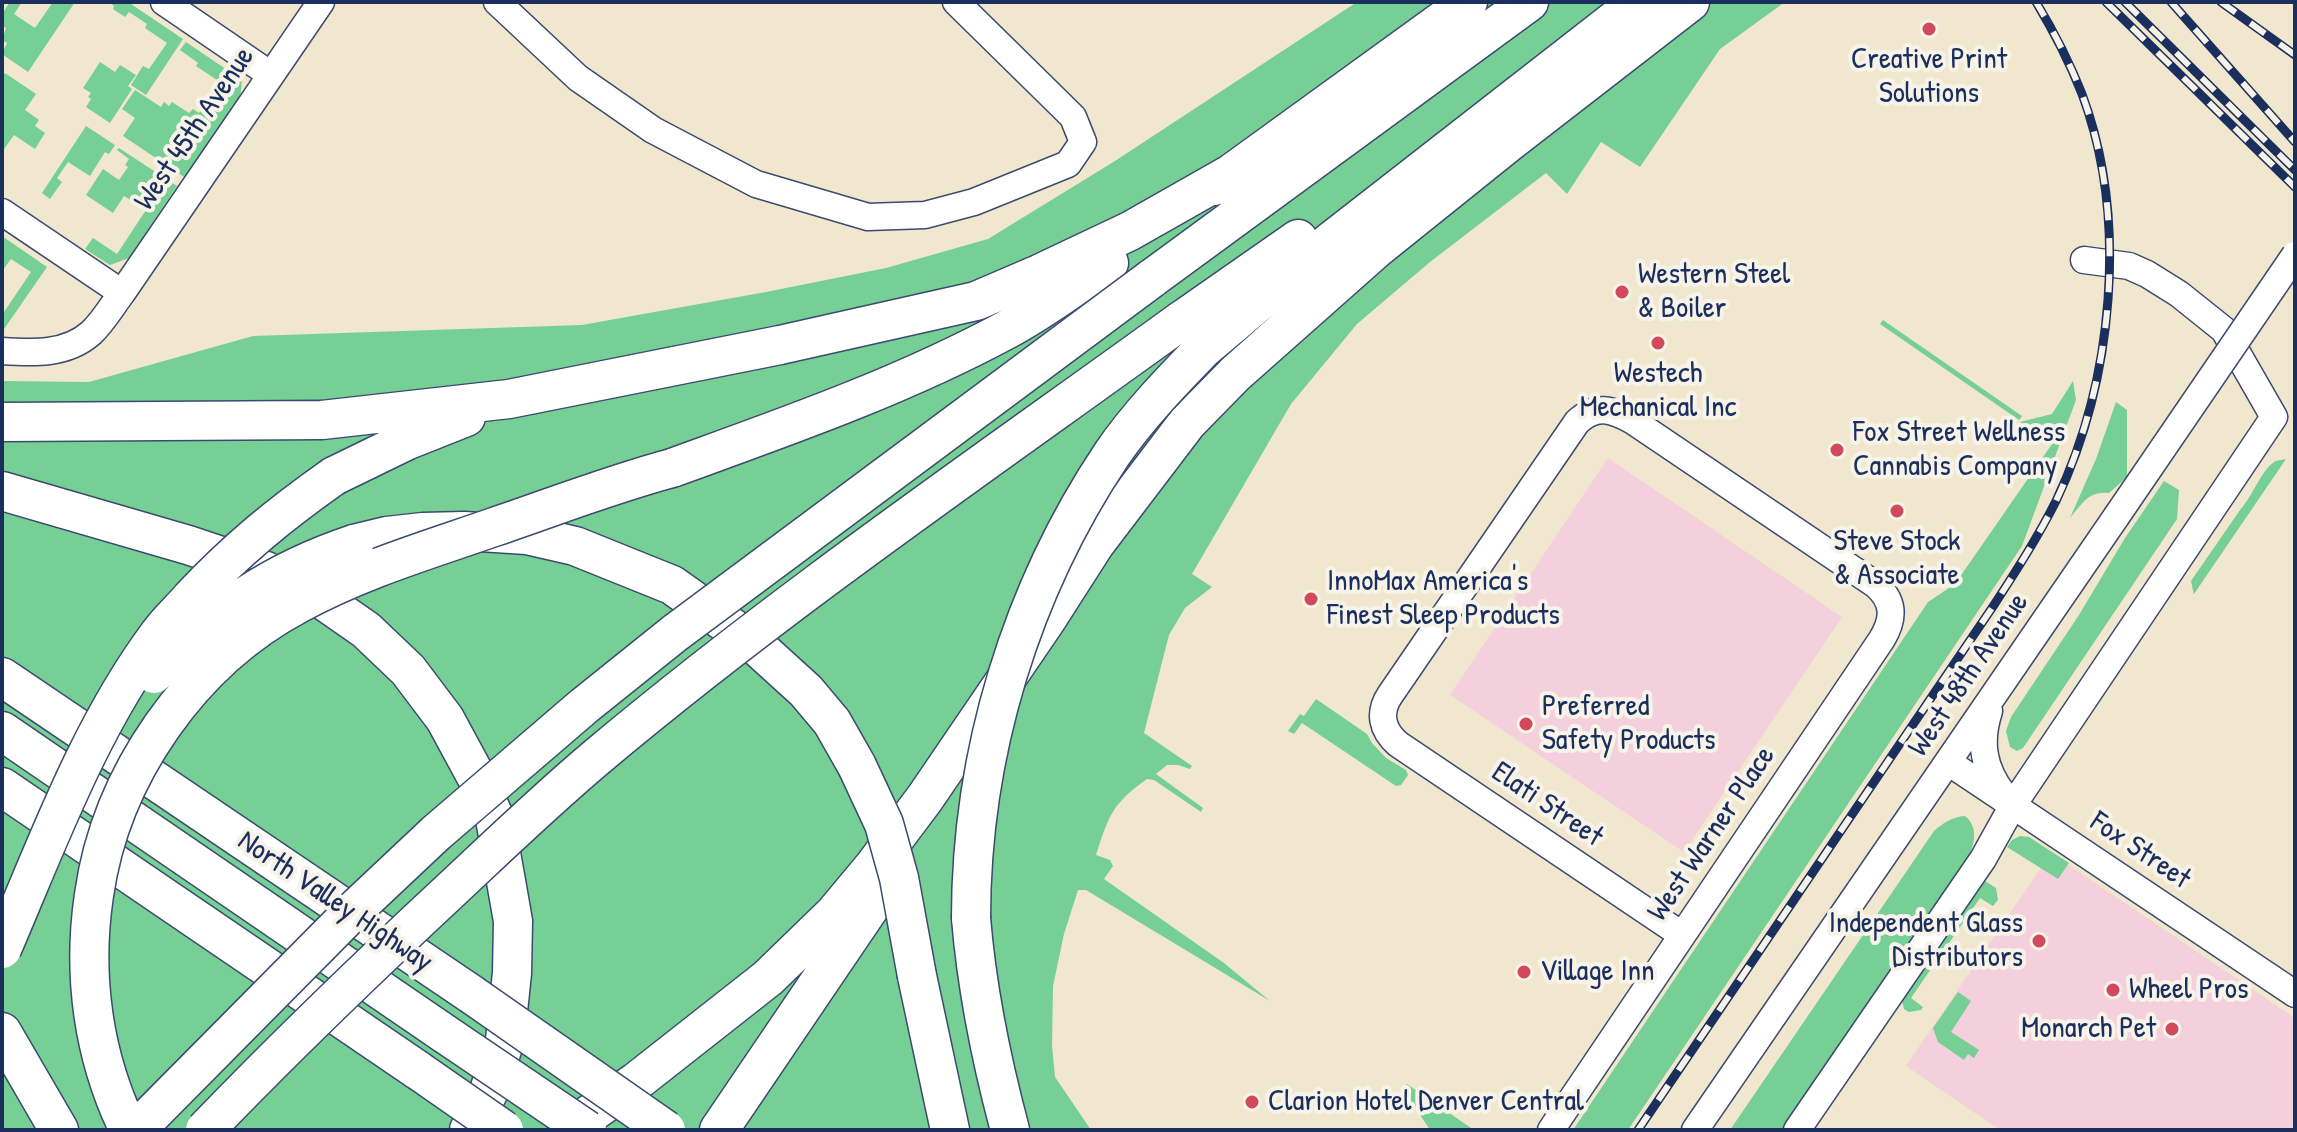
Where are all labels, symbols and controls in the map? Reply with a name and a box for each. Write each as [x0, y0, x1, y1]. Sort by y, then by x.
marker: Creative Print Solutions [1920, 20, 1938, 38]
street label: West 45th Avenue [127, 41, 263, 217]
place label: Creative Print Solutions [1851, 42, 2007, 112]
place label: Western Steel & Boiler [1638, 257, 1790, 328]
marker: Western Steel & Boiler [1613, 283, 1631, 301]
marker: Westech Mechanical Inc [1649, 334, 1667, 352]
place label: Westech Mechanical Inc [1580, 356, 1736, 426]
place label: Fox Street Wellness Cannabis Company [1853, 415, 2065, 486]
marker: Fox Street Wellness Cannabis Company [1828, 441, 1846, 459]
marker: Steve Stock & Associate [1888, 502, 1906, 520]
place label: Steve Stock & Associate [1833, 524, 1961, 594]
place label: InnoMax America's Finest Sleep Products [1327, 564, 1560, 634]
street label: West 48th Avenue [1901, 586, 2037, 764]
marker: InnoMax America's Finest Sleep Products [1302, 590, 1320, 608]
place label: Preferred Safety Products [1542, 689, 1715, 760]
marker: Preferred Safety Products [1517, 715, 1535, 733]
street label: West Warner Place [1640, 740, 1784, 928]
street label: Elati Street [1484, 755, 1610, 855]
street label: Fox Street [2083, 804, 2197, 898]
street label: North Valley Highway [231, 823, 439, 981]
place label: Independent Glass Distributors [1829, 906, 2023, 976]
marker: Independent Glass Distributors [2030, 932, 2048, 950]
place label: Village Inn [1540, 954, 1655, 990]
marker: Village Inn [1515, 963, 1533, 981]
place label: Wheel Pros [2129, 972, 2248, 1008]
marker: Wheel Pros [2104, 981, 2122, 999]
place label: Monarch Pet [2021, 1011, 2156, 1047]
marker: Monarch Pet [2163, 1020, 2181, 1038]
place label: Clarion Hotel Denver Central [1268, 1084, 1584, 1120]
marker: Clarion Hotel Denver Central [1243, 1093, 1261, 1111]

